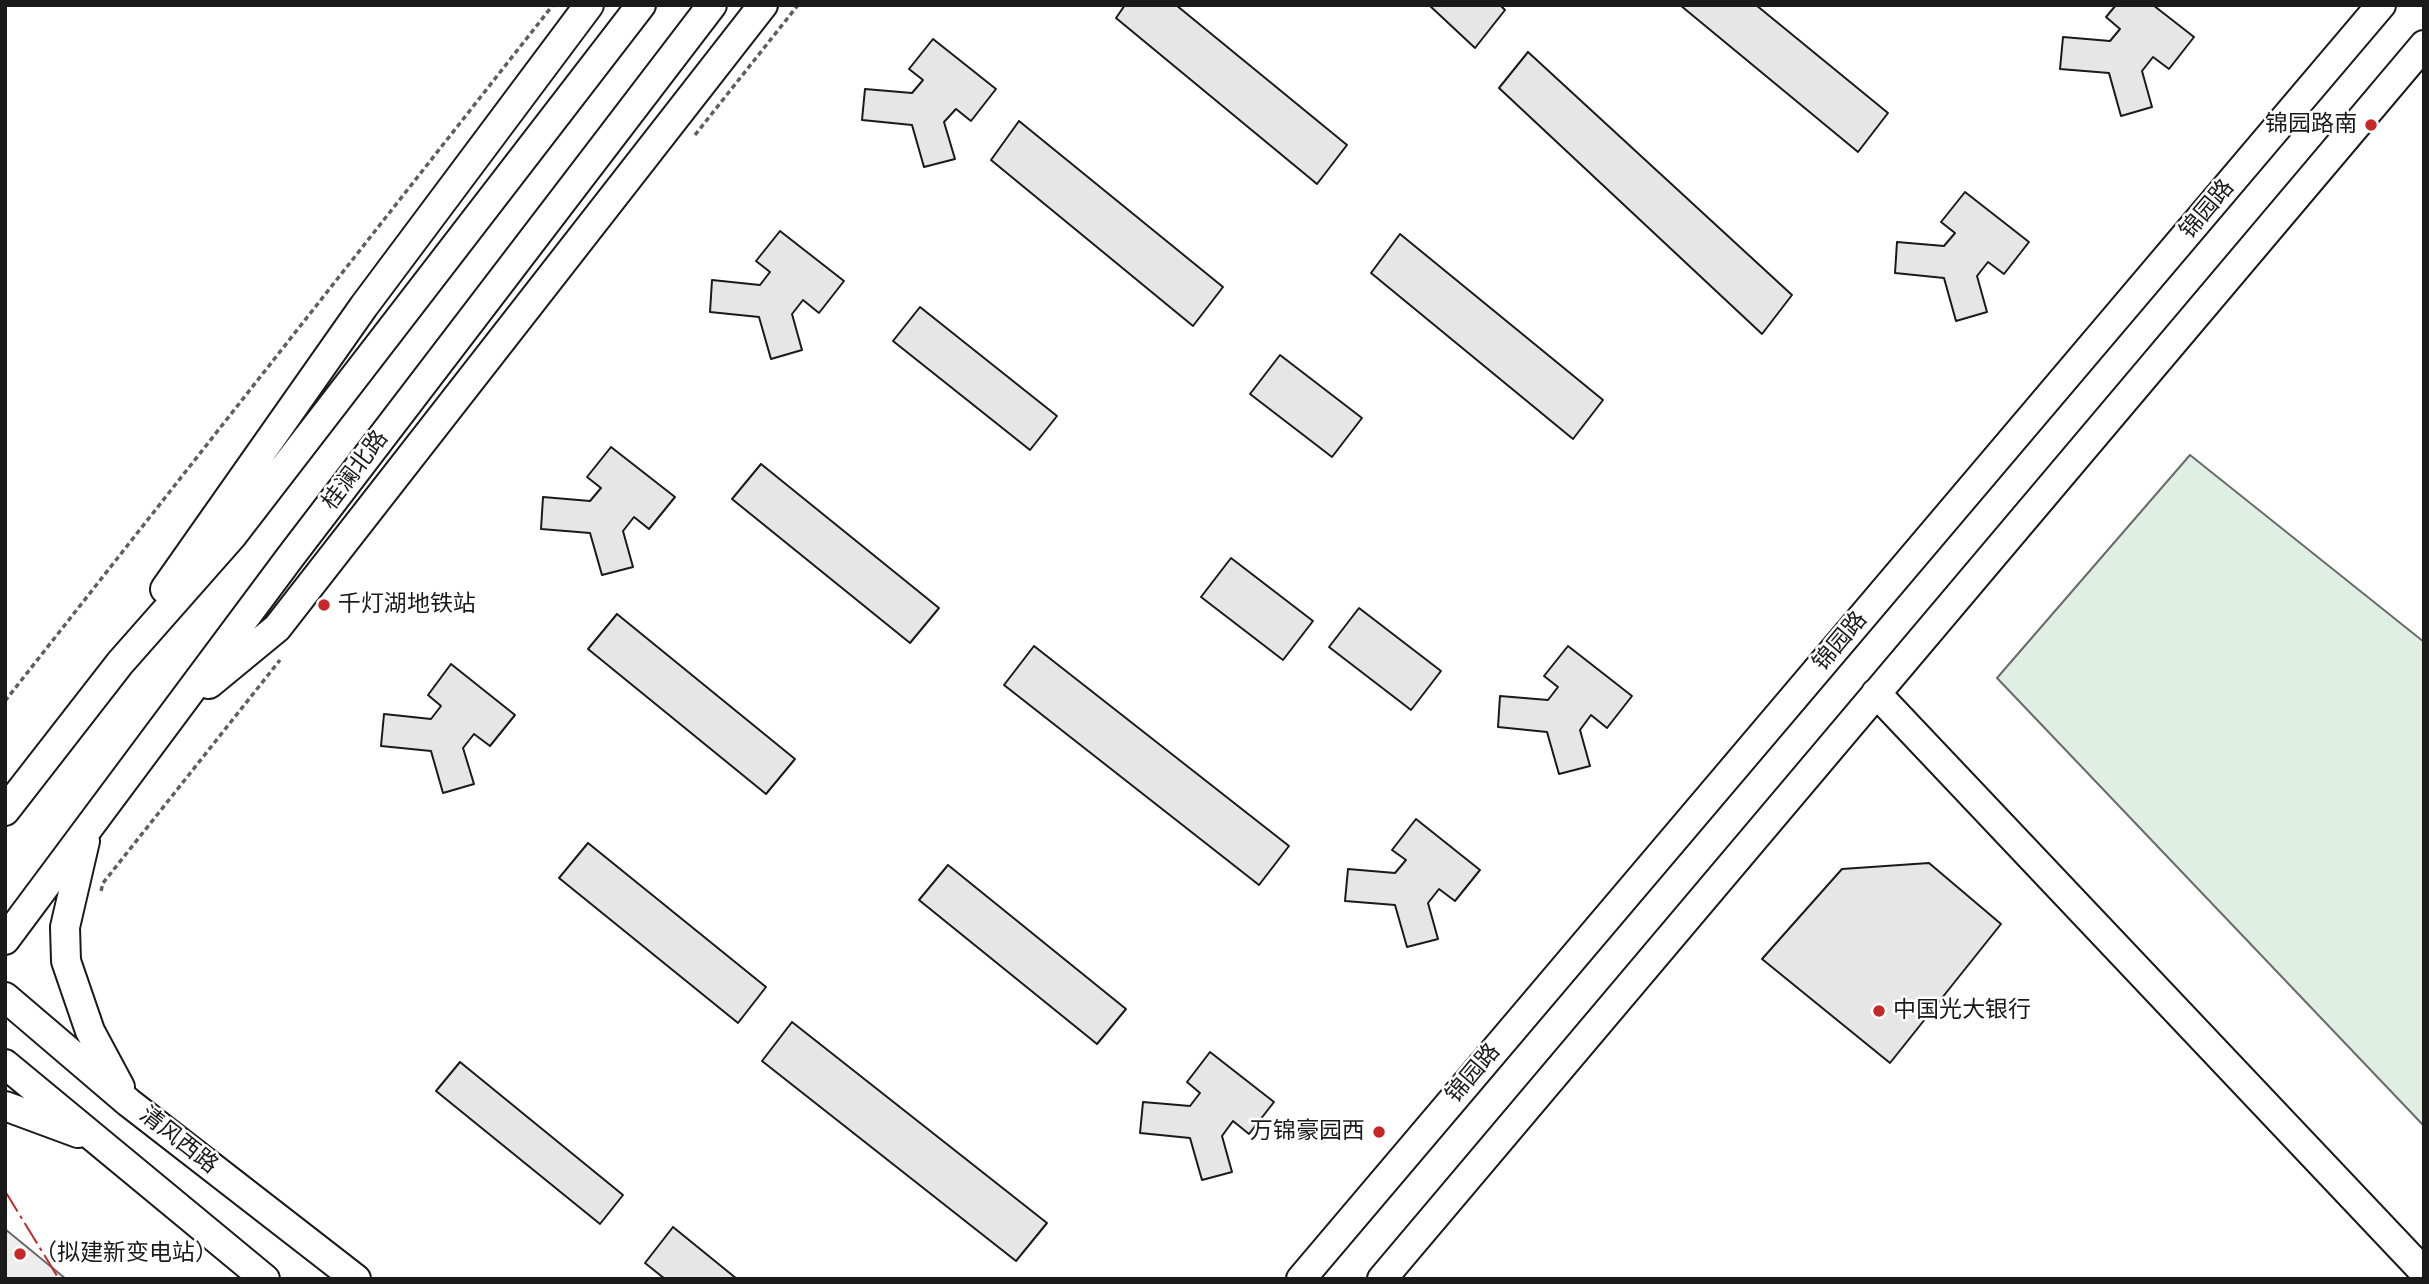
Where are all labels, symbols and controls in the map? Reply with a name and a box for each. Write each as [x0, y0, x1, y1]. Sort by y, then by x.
place label: 锦园路南 [2265, 111, 2357, 139]
marker: 锦园路南 [2363, 117, 2379, 133]
street label: 锦园路 [2175, 175, 2241, 245]
street label: 桂澜北路 [317, 426, 395, 516]
place label: 千灯湖地铁站 [338, 591, 476, 619]
marker: 千灯湖地铁站 [316, 597, 332, 613]
street label: 锦园路 [1808, 607, 1874, 677]
place label: 中国光大银行 [1893, 997, 2031, 1025]
marker: 中国光大银行 [1871, 1003, 1887, 1019]
street label: 锦园路 [1441, 1039, 1507, 1109]
street label: 清风西路 [133, 1102, 223, 1180]
place label: 万锦豪园西 [1250, 1118, 1365, 1146]
marker: 万锦豪园西 [1371, 1124, 1387, 1140]
place label: （拟建新变电站） [34, 1240, 218, 1268]
marker: （拟建新变电站） [12, 1246, 28, 1262]

